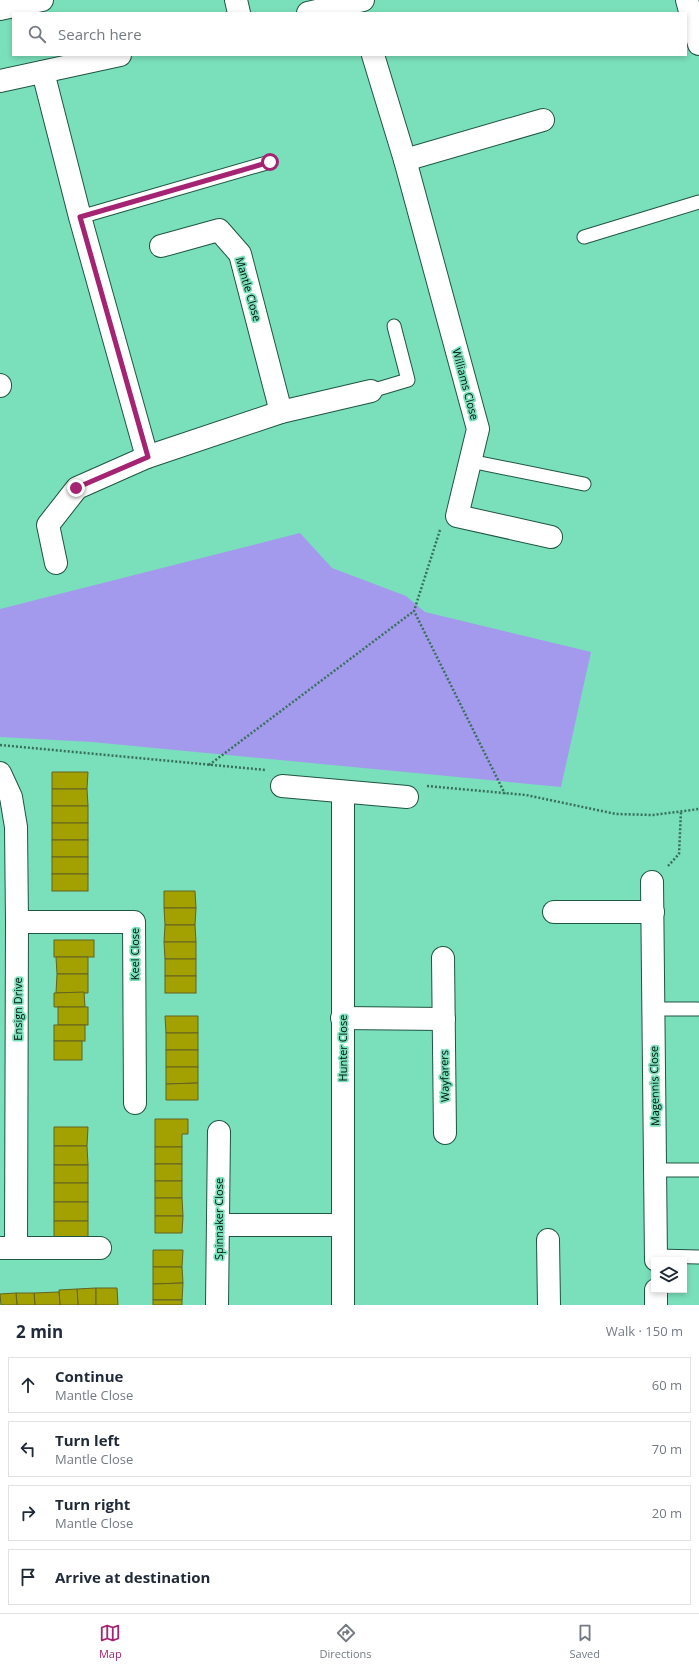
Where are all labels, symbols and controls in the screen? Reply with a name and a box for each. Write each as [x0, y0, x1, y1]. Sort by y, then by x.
search box [12, 12, 687, 56]
icon: search [26, 23, 48, 45]
text: Search here [58, 24, 142, 44]
route start [261, 153, 279, 171]
street label: Mantle Close [233, 255, 265, 323]
street label: Williams Close [449, 347, 483, 421]
route end [67, 479, 85, 497]
street label: Keel Close [127, 928, 142, 980]
street label: Ensign Drive [10, 977, 25, 1041]
street label: Hunter Close [335, 1015, 350, 1081]
street label: Magennis Close [646, 1046, 662, 1126]
street label: Wayfarers [436, 1050, 452, 1102]
street label: Spinnaker Close [211, 1178, 226, 1260]
map controls [651, 1257, 687, 1293]
button: layers [651, 1257, 687, 1293]
text: 2 min [16, 1320, 63, 1343]
text: Walk · 150 m [606, 1322, 683, 1340]
text: Continue [55, 1366, 123, 1386]
icon: ahead [17, 1374, 39, 1396]
text: 60 m [652, 1376, 682, 1394]
text: Mantle Close [55, 1386, 133, 1404]
text: Turn left [55, 1430, 120, 1450]
icon: left [17, 1438, 39, 1460]
text: 70 m [652, 1440, 682, 1458]
text: Mantle Close [55, 1450, 133, 1468]
text: Turn right [55, 1494, 130, 1514]
icon: right [17, 1502, 39, 1524]
text: 20 m [652, 1504, 682, 1522]
text: Mantle Close [55, 1514, 133, 1532]
icon: arrive [17, 1566, 39, 1588]
text: Arrive at destination [55, 1567, 210, 1587]
tab: Map [99, 1622, 122, 1661]
tab: Directions [320, 1622, 372, 1661]
tab: Saved [569, 1622, 600, 1661]

